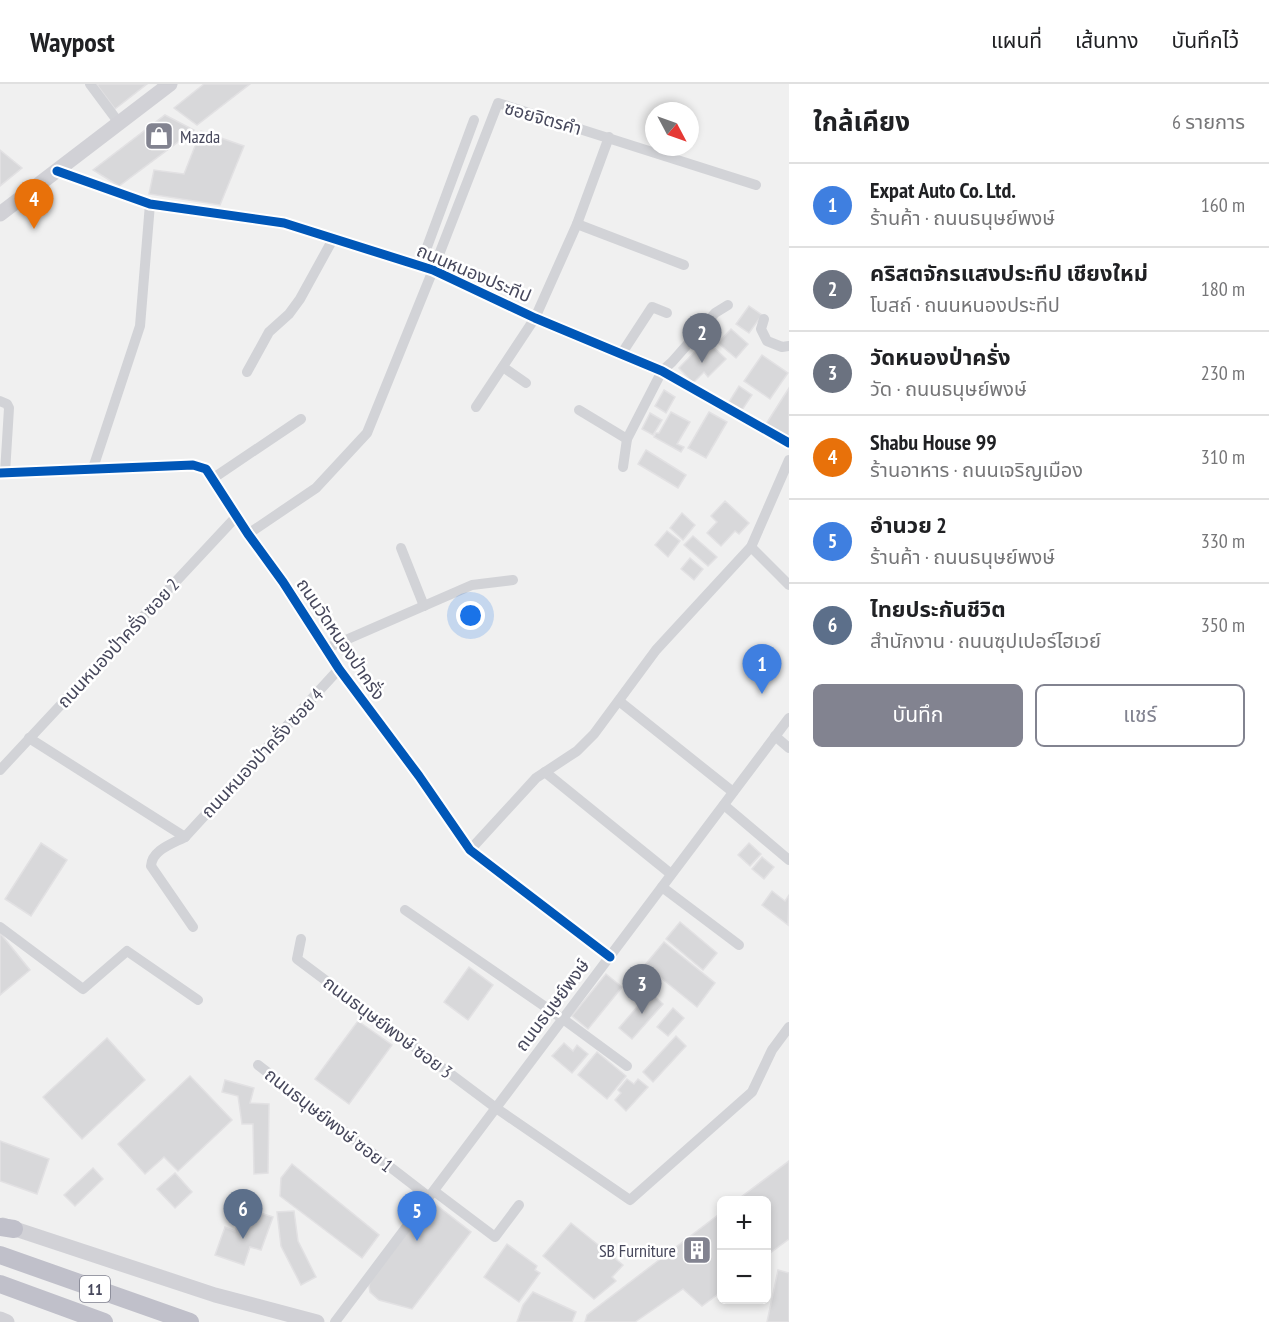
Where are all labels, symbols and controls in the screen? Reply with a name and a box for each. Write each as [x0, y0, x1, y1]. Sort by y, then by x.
text: Waypost [30, 23, 115, 60]
text: แผนที่ [991, 27, 1042, 54]
text: เส้นทาง [1075, 27, 1139, 54]
text: บันทึกไว้ [1172, 27, 1239, 54]
street label: ซอยจิตรคำ [502, 96, 584, 140]
north arrow [645, 102, 699, 156]
text: ใกล้เคียง [813, 105, 910, 138]
text: 6 รายการ [1172, 109, 1245, 135]
shop icon: Mazda [143, 120, 175, 152]
place label: Mazda [180, 125, 220, 148]
text: Expat Auto Co. Ltd. [870, 176, 1016, 204]
pin: 4 [15, 180, 54, 229]
text: 1 [828, 192, 837, 218]
text: 160 m [1201, 192, 1245, 218]
text: ร้านค้า · ถนนธนุษย์พงษ์ [870, 205, 1055, 231]
street label: ถนนหนองประทีป [413, 239, 535, 307]
text: คริสตจักรแสงประทีป เชียงใหม่ [870, 259, 1148, 287]
text: 2 [828, 276, 837, 302]
text: 180 m [1201, 276, 1245, 302]
text: โบสถ์ · ถนนหนองประทีป [870, 292, 1060, 318]
pin: 2 [682, 314, 722, 363]
text: วัดหนองป่าครั่ง [870, 343, 1010, 371]
text: 3 [828, 360, 837, 386]
text: 230 m [1201, 360, 1245, 386]
text: วัด · ถนนธนุษย์พงษ์ [870, 376, 1027, 402]
text: Shabu House 99 [870, 428, 997, 456]
text: 4 [828, 444, 837, 470]
text: 310 m [1201, 444, 1245, 470]
text: ร้านอาหาร · ถนนเจริญเมือง [870, 457, 1083, 483]
text: อำนวย 2 [870, 511, 947, 539]
text: 5 [828, 528, 837, 554]
text: 330 m [1201, 528, 1245, 554]
text: ร้านค้า · ถนนธนุษย์พงษ์ [870, 544, 1055, 570]
street label: ถนนหนองป่าครั่ง ซอย 2 [52, 573, 184, 713]
street label: ถนนวัดหนองป่าครั่ง [292, 574, 390, 704]
text: ไทยประกันชีวิต [870, 595, 1006, 623]
your location [456, 601, 485, 630]
text: 6 [828, 612, 837, 638]
text: 350 m [1201, 612, 1245, 638]
text: สำนักงาน · ถนนซุปเปอร์ไฮเวย์ [870, 628, 1101, 654]
pin: 1 [742, 644, 782, 694]
street label: ถนนหนองป่าครั่ง ซอย 4 [196, 683, 328, 823]
button: บันทึก [813, 684, 1023, 747]
button: แชร์ [1035, 684, 1245, 747]
street label: ถนนธนุษย์พงษ์ [510, 954, 594, 1056]
pin: 3 [622, 964, 662, 1014]
street label: ถนนธนุษย์พงษ์ ซอย 3 [319, 971, 457, 1083]
street label: ถนนธนุษย์พงษ์ ซอย 1 [260, 1063, 398, 1177]
pin: 6 [224, 1190, 262, 1239]
pin: 5 [398, 1192, 436, 1241]
map controls [717, 1196, 771, 1304]
button: + [717, 1196, 771, 1250]
building icon: SB Furniture [681, 1234, 713, 1266]
place label: SB Furniture [599, 1239, 676, 1262]
button: − [717, 1250, 771, 1304]
road number: 11 [80, 1276, 110, 1302]

